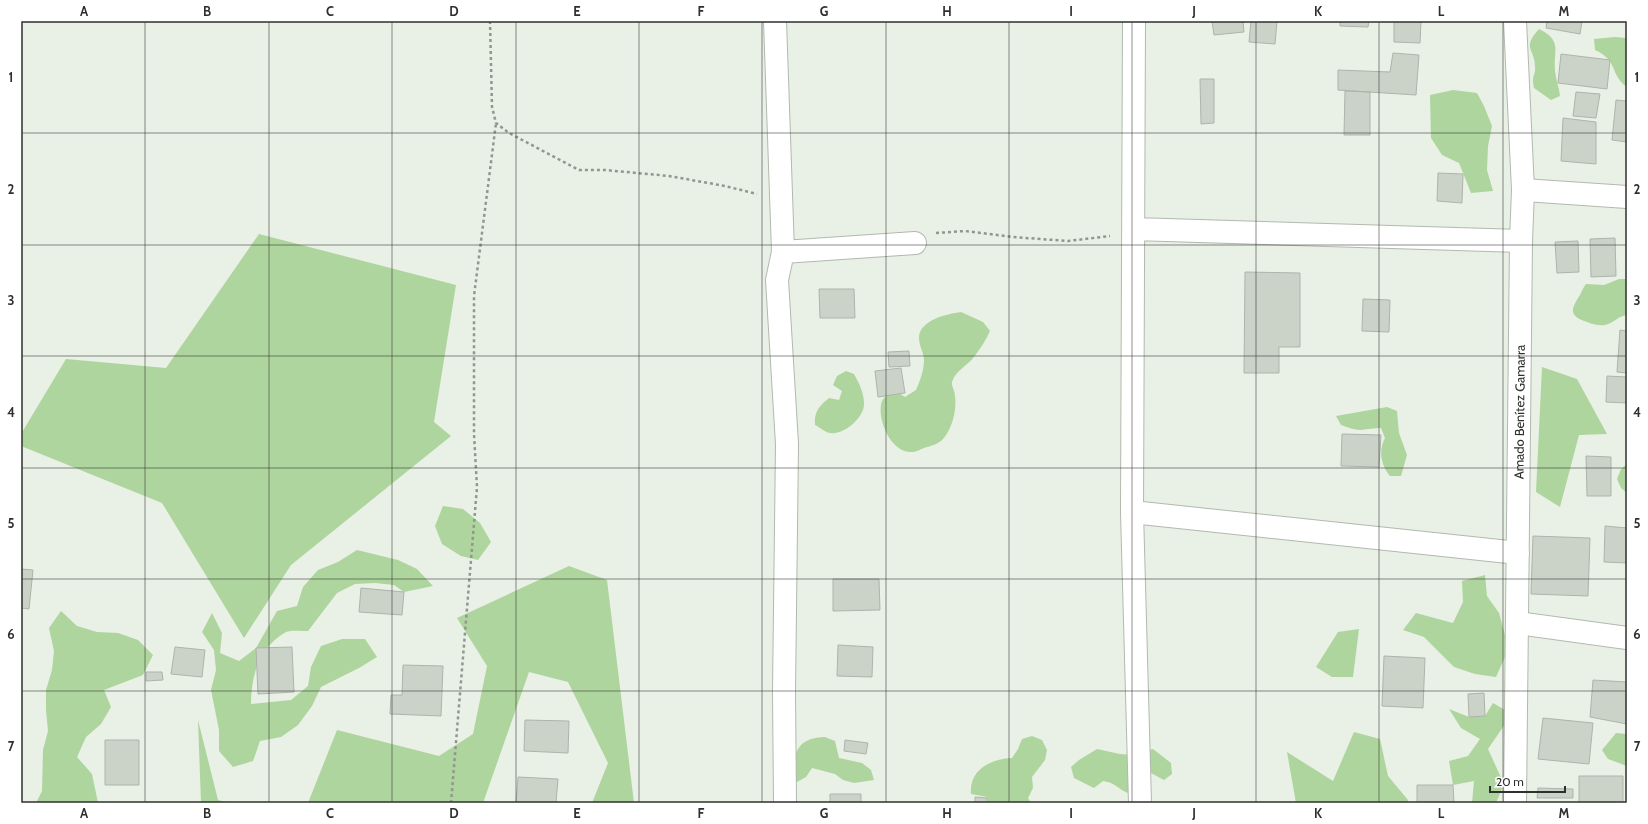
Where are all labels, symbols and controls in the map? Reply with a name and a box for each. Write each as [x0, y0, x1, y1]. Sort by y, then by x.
text: A [80, 3, 89, 19]
text: B [203, 3, 211, 19]
text: C [326, 3, 334, 19]
text: D [449, 3, 459, 19]
text: E [573, 3, 581, 19]
text: F [698, 3, 705, 19]
text: G [820, 3, 829, 19]
text: H [942, 3, 952, 19]
text: I [1069, 3, 1073, 19]
text: J [1191, 3, 1196, 19]
text: K [1314, 3, 1323, 19]
text: L [1438, 3, 1445, 19]
text: M [1559, 3, 1570, 19]
text: 1 [9, 69, 13, 85]
text: 1 [1635, 69, 1639, 85]
text: 2 [8, 181, 15, 197]
text: 2 [1634, 181, 1641, 197]
text: 3 [7, 292, 15, 308]
text: 3 [1633, 292, 1641, 308]
street label: Amado Benítez Gamarra [1510, 344, 1528, 479]
text: 4 [7, 404, 15, 420]
text: 4 [1633, 404, 1641, 420]
text: 5 [8, 515, 15, 531]
text: 5 [1634, 515, 1641, 531]
text: 6 [7, 626, 15, 642]
text: 6 [1633, 626, 1641, 642]
text: 7 [8, 738, 15, 754]
text: 7 [1634, 738, 1641, 754]
scale bar [1490, 768, 1565, 794]
text: 20 m [1496, 774, 1524, 789]
text: A [80, 805, 89, 821]
text: B [203, 805, 211, 821]
text: C [326, 805, 334, 821]
text: D [449, 805, 459, 821]
text: E [573, 805, 581, 821]
text: F [698, 805, 705, 821]
text: G [820, 805, 829, 821]
text: H [942, 805, 952, 821]
text: I [1069, 805, 1073, 821]
text: J [1191, 805, 1196, 821]
text: K [1314, 805, 1323, 821]
text: L [1438, 805, 1445, 821]
text: M [1559, 805, 1570, 821]

